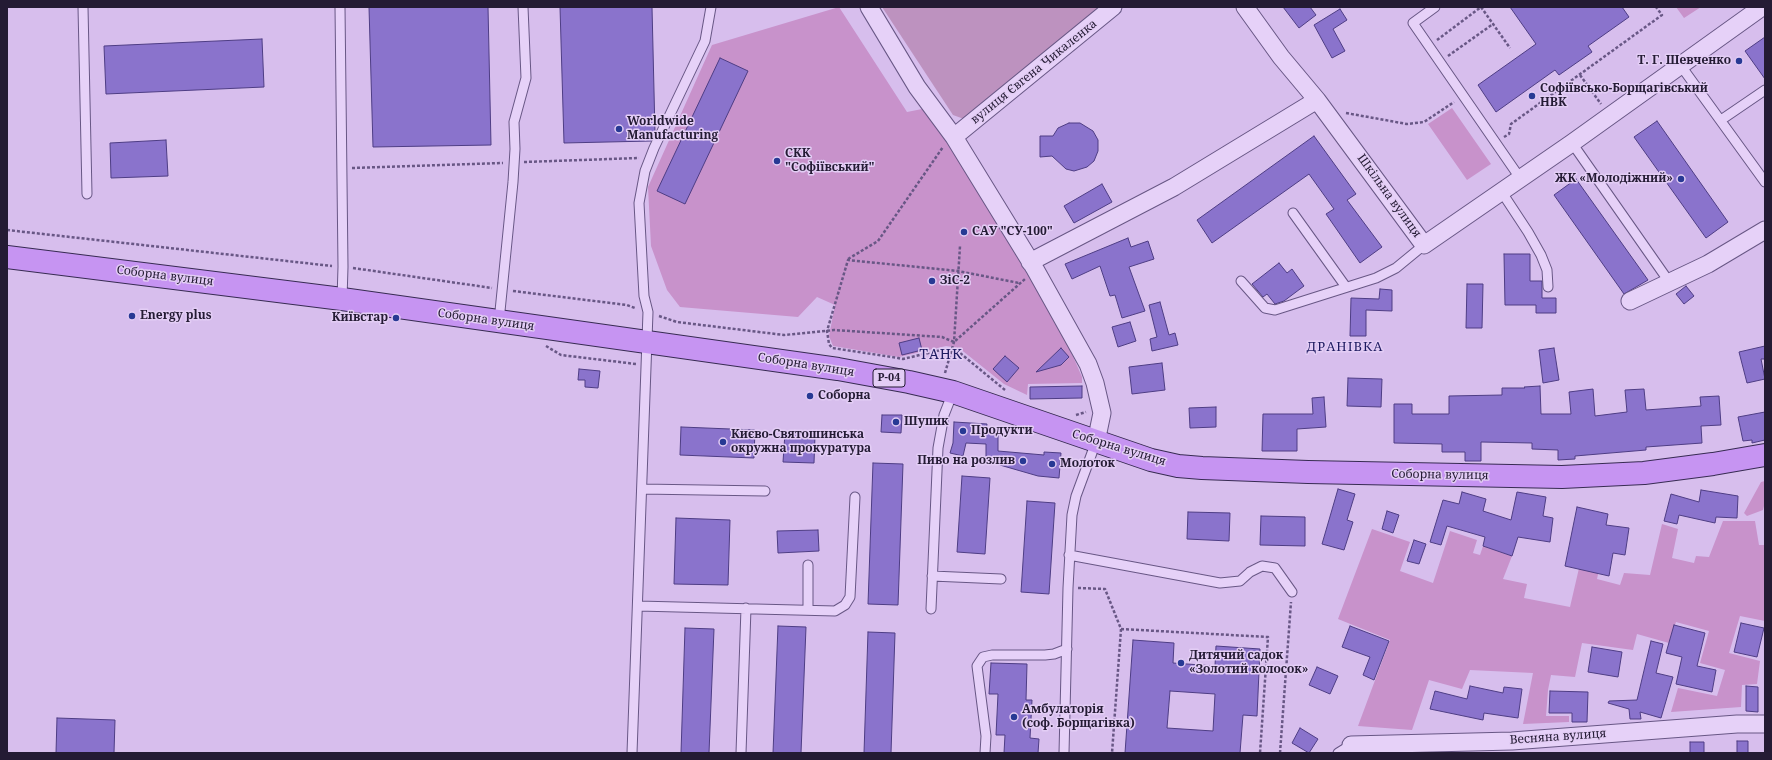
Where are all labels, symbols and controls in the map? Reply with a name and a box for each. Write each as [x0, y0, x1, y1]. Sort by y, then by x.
street label: вулиця Євгена Чикаленка [968, 17, 1100, 127]
place label: Т. Г. Шевченко [1637, 54, 1731, 68]
marker: Т. Г. Шевченко [1734, 56, 1744, 66]
place label: Софіївсько-Борщагівський НВК [1540, 82, 1708, 110]
marker: Софіївсько-Борщагівський НВК [1527, 91, 1537, 101]
place label: Worldwide Manufacturing [627, 115, 718, 143]
marker: Worldwide Manufacturing [614, 124, 624, 134]
place label: СКК "Софіївський" [785, 147, 875, 175]
street label: Шкільна вулиця [1354, 151, 1424, 241]
marker: СКК "Софіївський" [772, 156, 782, 166]
place label: ЖК «Молодіжний» [1555, 172, 1673, 186]
marker: ЖК «Молодіжний» [1676, 174, 1686, 184]
place label: САУ "СУ-100" [972, 225, 1053, 239]
marker: САУ "СУ-100" [959, 227, 969, 237]
street label: Соборна вулиця [116, 263, 214, 289]
place label: ЗіС-2 [940, 274, 970, 288]
marker: ЗіС-2 [927, 276, 937, 286]
street label: Соборна вулиця [437, 306, 535, 334]
place label: Energy plus [140, 309, 212, 323]
marker: Energy plus [127, 311, 137, 321]
place label: Київстар [332, 311, 388, 325]
marker: Київстар [391, 313, 401, 323]
district label: ДРАНІВКА [1307, 339, 1383, 355]
district label: ТАНК [919, 347, 963, 363]
street label: Соборна вулиця [757, 350, 855, 380]
road number: Р-04 [873, 369, 905, 387]
place label: Соборна [818, 389, 871, 403]
marker: Соборна [805, 391, 815, 401]
place label: Шупик [904, 415, 948, 429]
marker: Шупик [891, 417, 901, 427]
place label: Продукти [971, 424, 1033, 438]
marker: Продукти [958, 426, 968, 436]
street label: Соборна вулиця [1070, 427, 1168, 469]
place label: Києво-Святошинська окружна прокуратура [731, 428, 871, 456]
marker: Києво-Святошинська окружна прокуратура [718, 437, 728, 447]
place label: Пиво на розлив [917, 454, 1015, 468]
marker: Пиво на розлив [1018, 456, 1028, 466]
place label: Молоток [1060, 457, 1115, 471]
marker: Молоток [1047, 459, 1057, 469]
street label: Соборна вулиця [1391, 467, 1489, 483]
place label: Дитячий садок «Золотий колосок» [1189, 649, 1308, 677]
marker: Дитячий садок «Золотий колосок» [1176, 658, 1186, 668]
place label: Амбулаторія (соф. Борщагівка) [1022, 703, 1135, 731]
marker: Амбулаторія (соф. Борщагівка) [1009, 712, 1019, 722]
street label: Весняна вулиця [1509, 726, 1607, 748]

